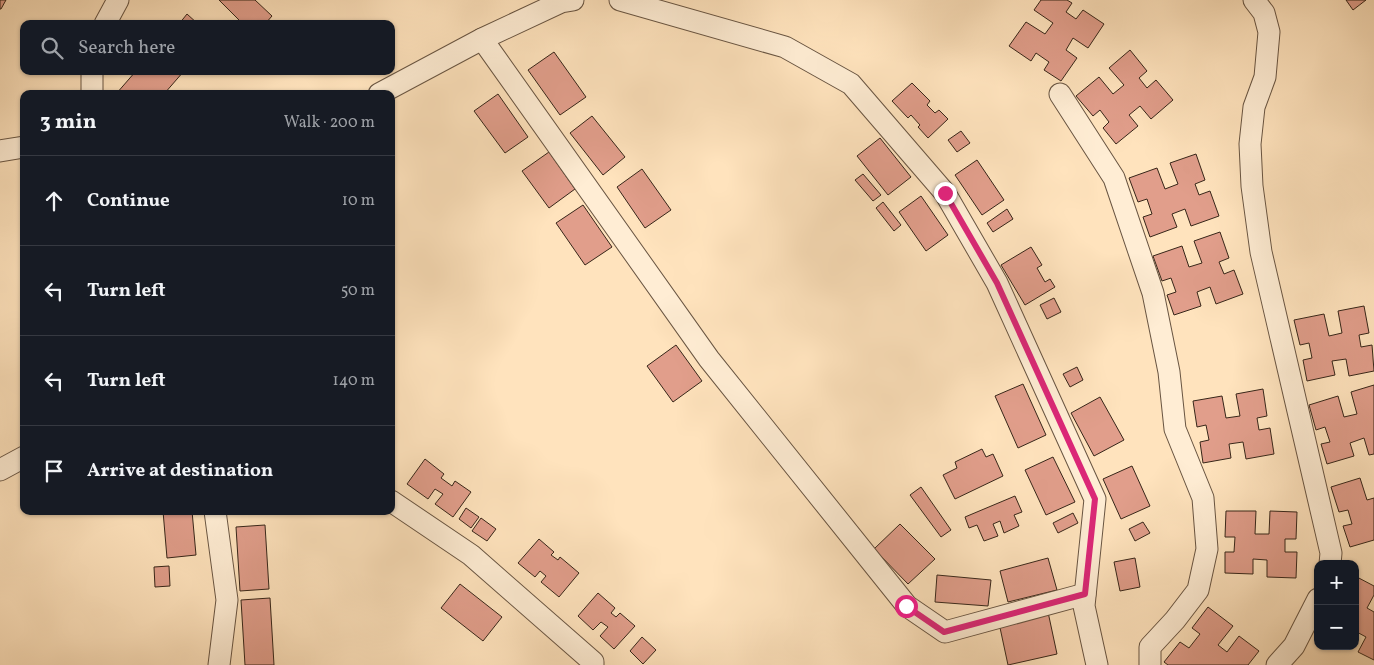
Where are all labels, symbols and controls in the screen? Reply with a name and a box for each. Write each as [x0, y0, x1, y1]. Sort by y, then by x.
search box [20, 20, 395, 75]
icon: search [38, 34, 66, 62]
text: Search here [78, 35, 175, 61]
text: 3 min [40, 108, 96, 137]
text: Walk · 200 m [284, 112, 375, 134]
route end [934, 182, 957, 205]
icon: ahead [40, 187, 68, 215]
text: Continue [87, 188, 170, 214]
text: 10 m [342, 190, 375, 212]
icon: left [40, 277, 68, 305]
text: Turn left [87, 278, 166, 304]
text: 50 m [341, 280, 375, 302]
icon: left [40, 367, 68, 395]
text: Turn left [87, 368, 166, 394]
text: 140 m [333, 370, 375, 392]
icon: arrive [40, 457, 68, 485]
text: Arrive at destination [87, 458, 273, 484]
map controls [1314, 560, 1359, 650]
button: + [1314, 560, 1359, 605]
route start [895, 595, 918, 618]
button: − [1314, 605, 1359, 650]

